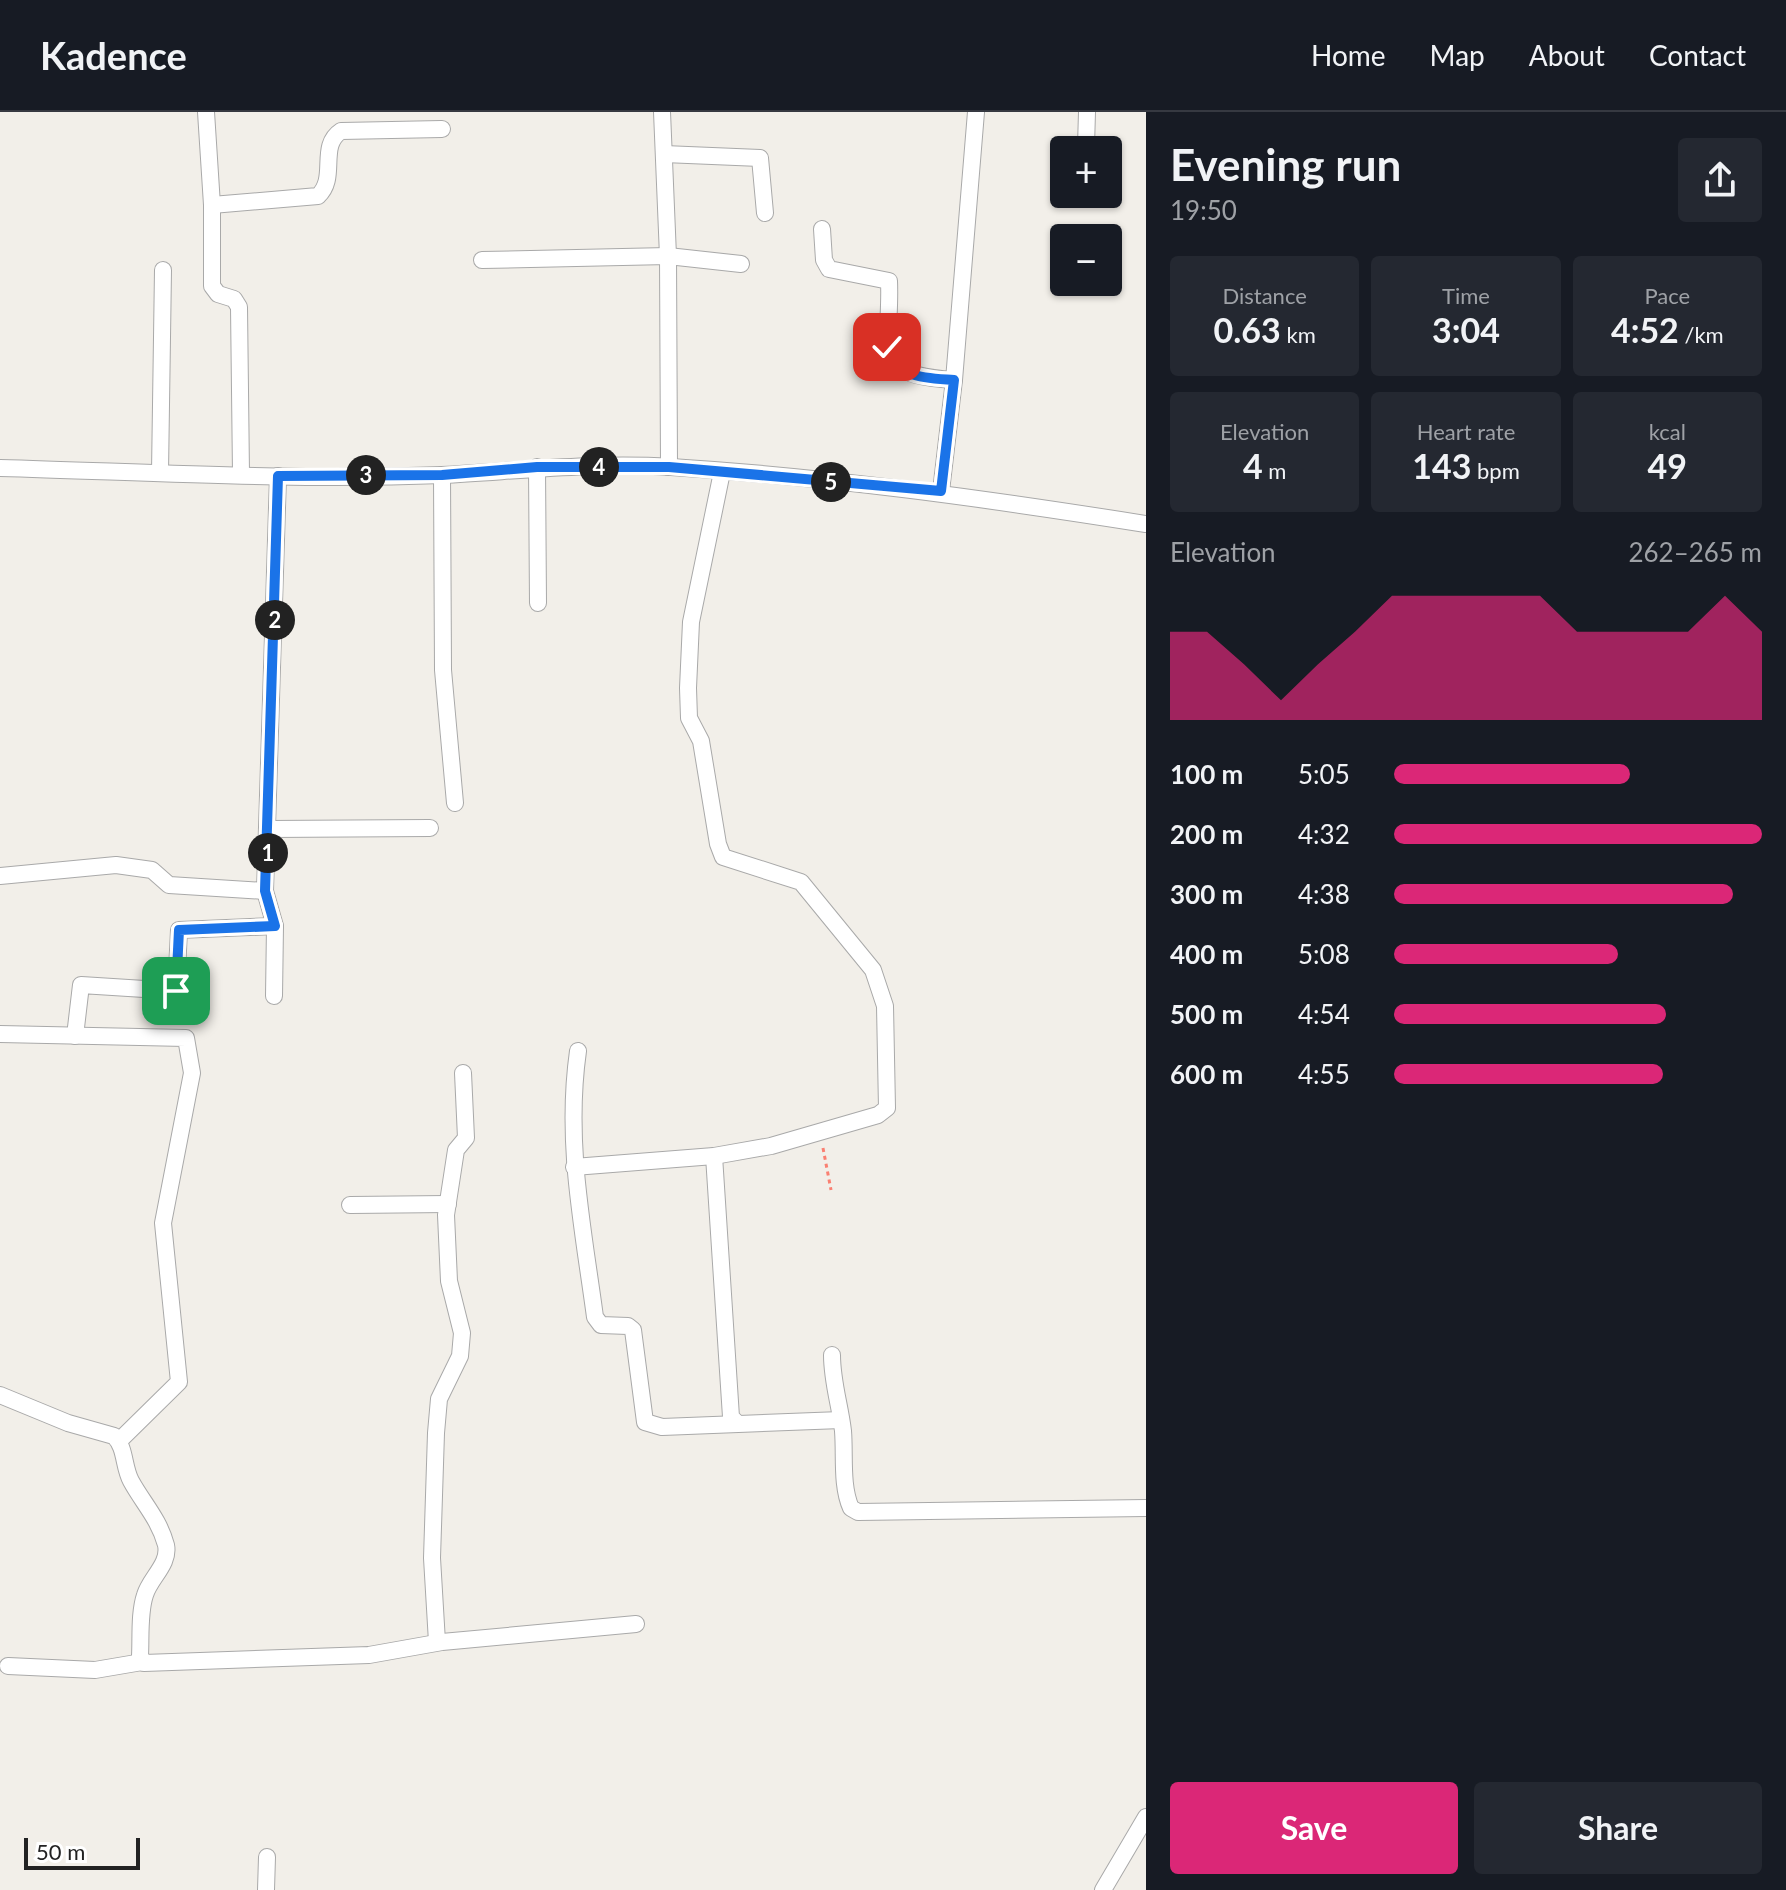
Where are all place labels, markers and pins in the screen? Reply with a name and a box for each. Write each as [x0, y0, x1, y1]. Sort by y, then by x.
pin [853, 313, 921, 381]
pin: 4 [579, 447, 619, 487]
pin: 3 [346, 455, 386, 495]
pin: 5 [811, 462, 851, 502]
pin: 2 [255, 600, 295, 640]
pin: 1 [248, 833, 288, 873]
pin [142, 957, 210, 1025]

